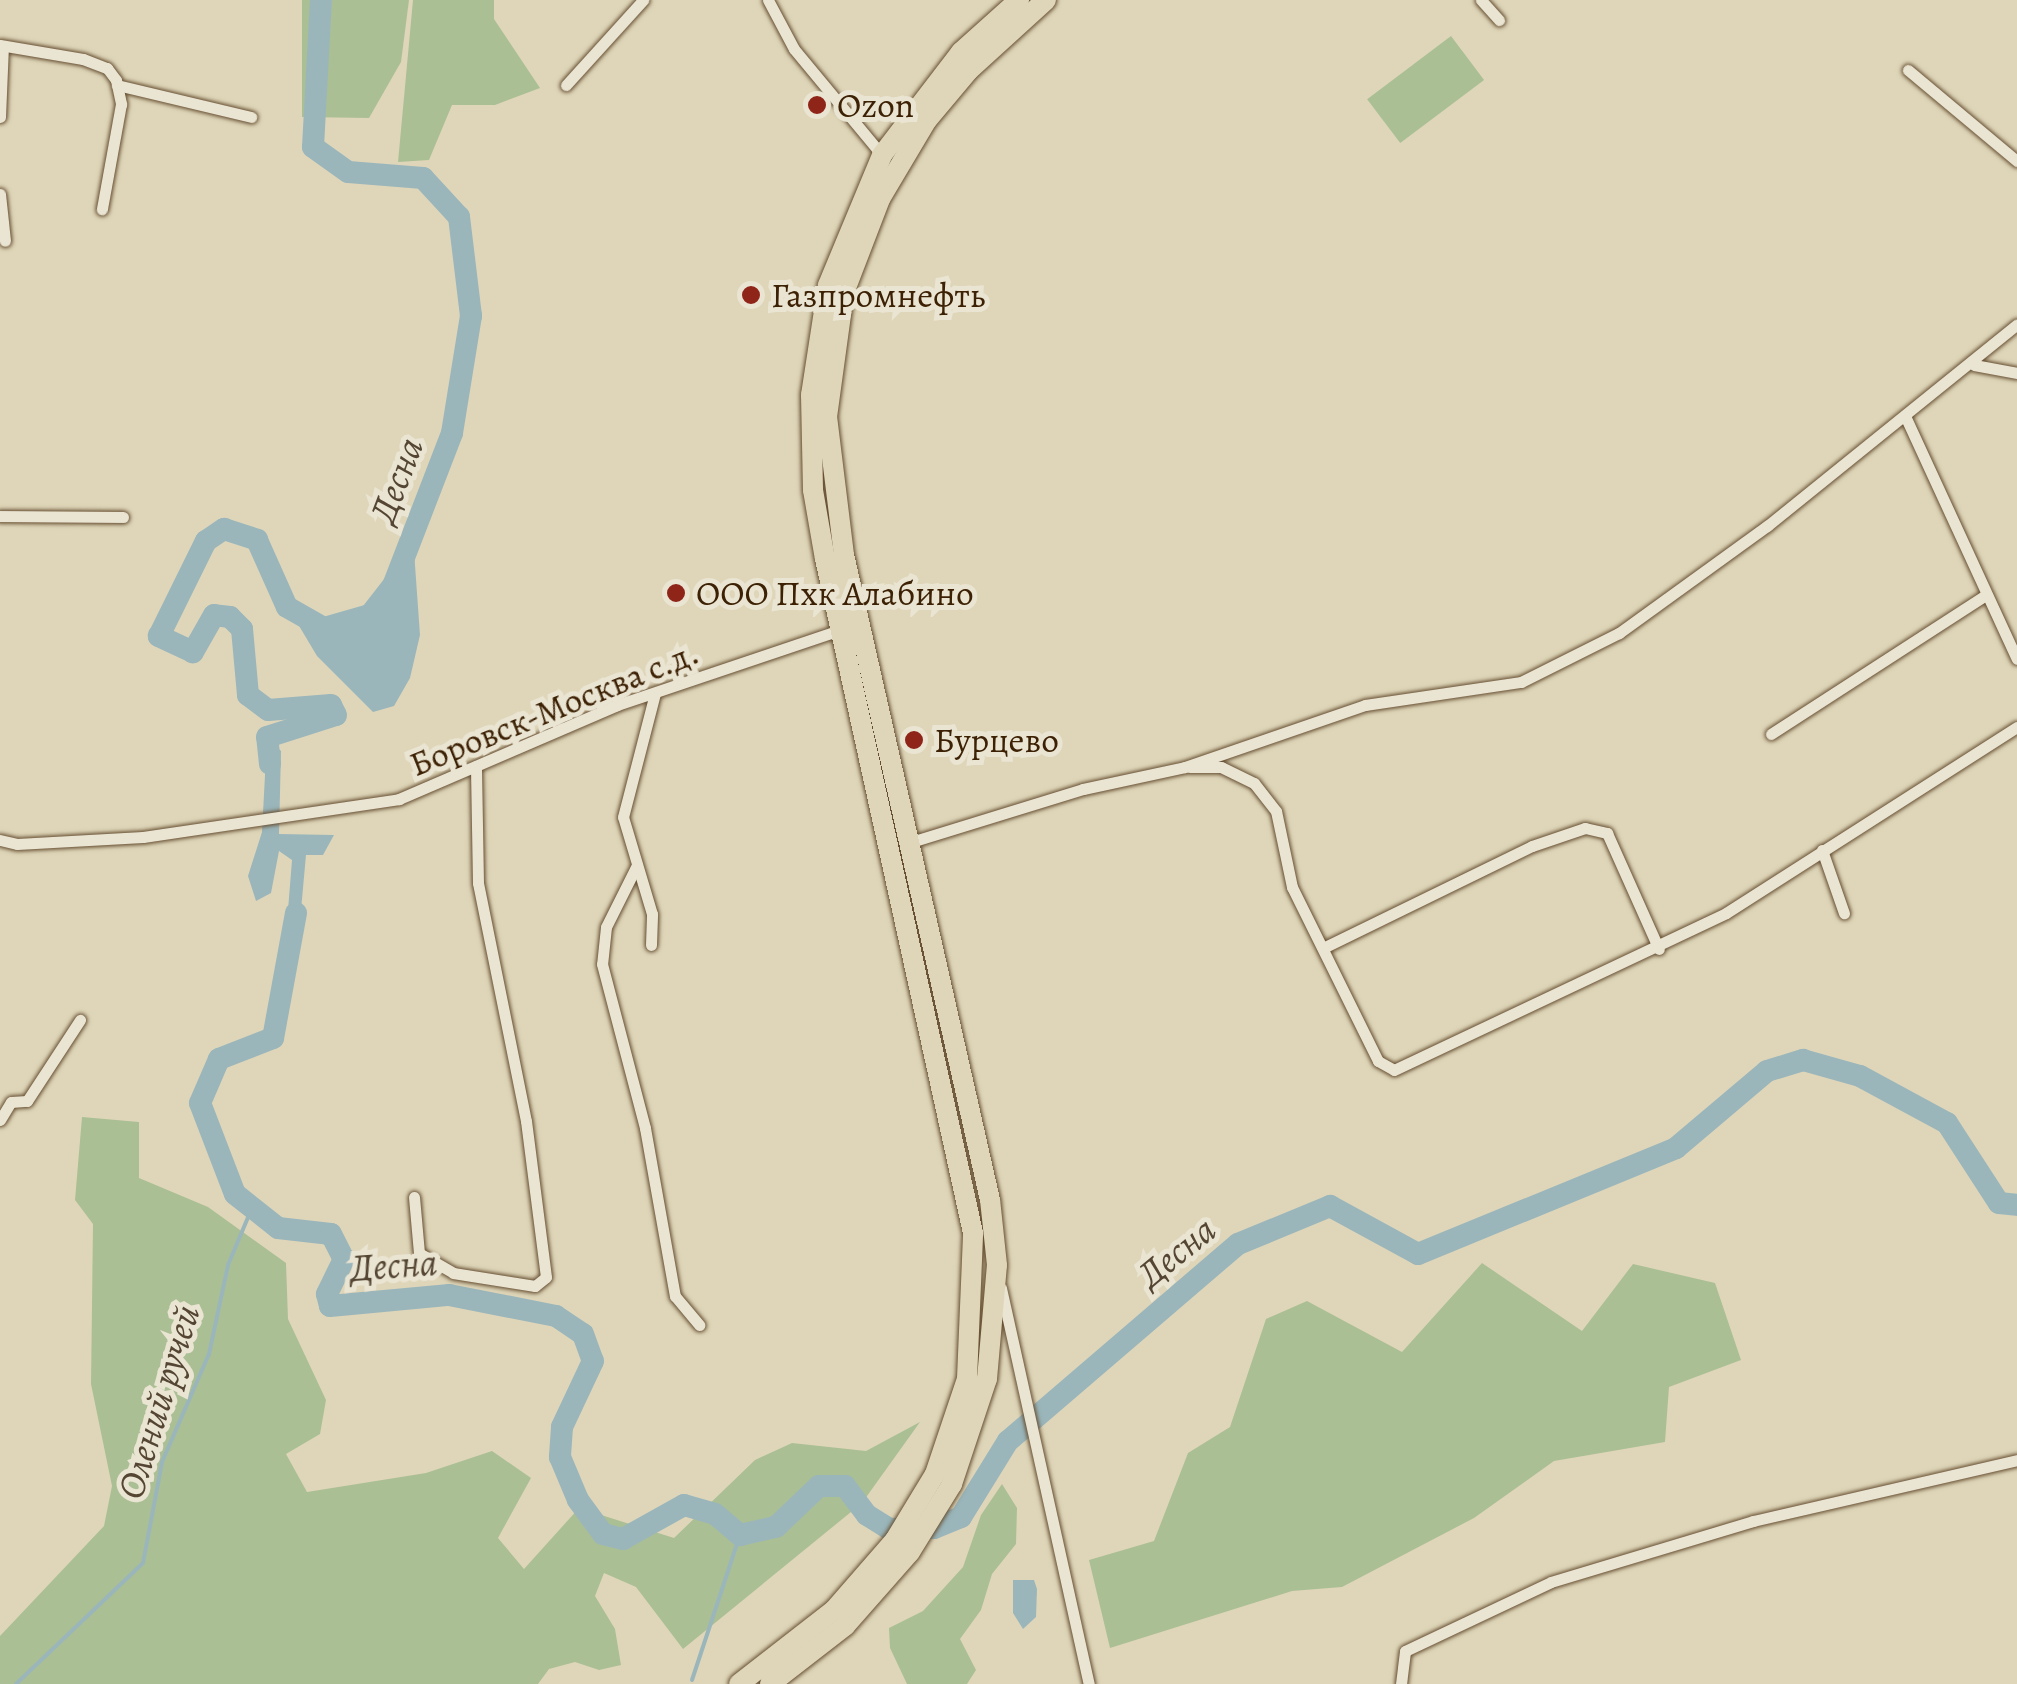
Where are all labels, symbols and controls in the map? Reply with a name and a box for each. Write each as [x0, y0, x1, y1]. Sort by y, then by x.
place label: Ozon [837, 84, 914, 126]
marker: Ozon [806, 94, 828, 116]
place label: Газпромнефть [771, 274, 985, 316]
marker: Газпромнефть [740, 284, 762, 306]
water label: Десна [360, 431, 434, 529]
place label: ООО Пхк Алабино [696, 572, 974, 614]
marker: ООО Пхк Алабино [665, 582, 687, 604]
street label: Боровск-Москва с.д. [403, 631, 705, 785]
place label: Бурцево [934, 719, 1059, 761]
marker: Бурцево [903, 729, 925, 751]
water label: Десна [1129, 1207, 1225, 1297]
water label: Десна [349, 1240, 439, 1292]
water label: Олений ручей [108, 1300, 210, 1504]

